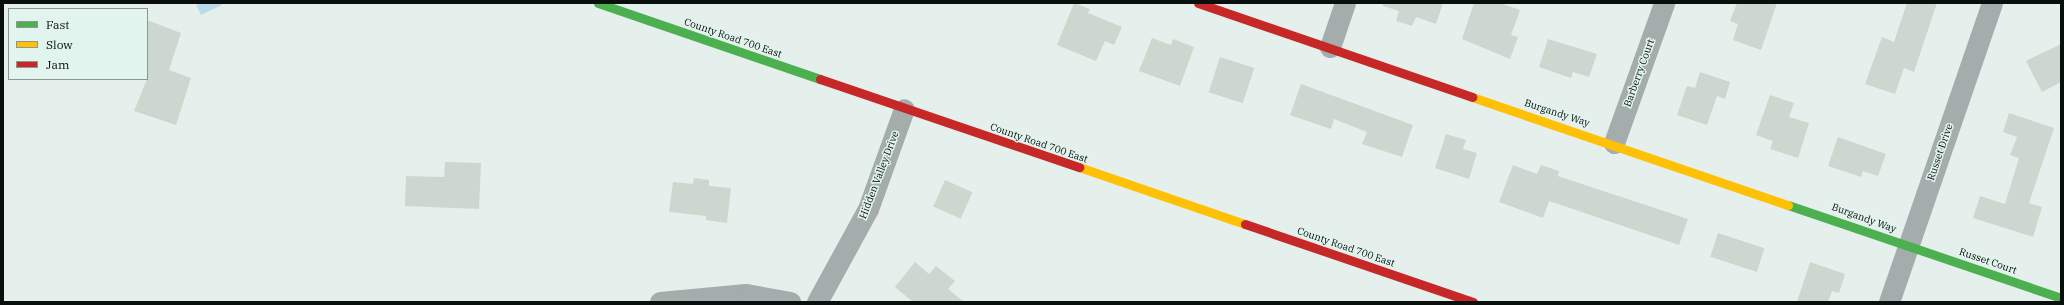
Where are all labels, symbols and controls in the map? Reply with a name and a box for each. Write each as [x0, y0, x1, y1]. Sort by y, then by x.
legend [8, 8, 148, 80]
street label: County Road 700 East [683, 16, 783, 60]
text: Fast [46, 17, 70, 32]
text: Slow [46, 37, 73, 52]
street label: Barberry Court [1621, 38, 1657, 108]
text: Jam [46, 57, 69, 72]
street label: Burgandy Way [1523, 97, 1591, 129]
street label: County Road 700 East [989, 121, 1089, 165]
street label: Russet Drive [1925, 122, 1955, 182]
street label: Hidden Valley Drive [857, 129, 901, 221]
street label: Burgandy Way [1830, 201, 1898, 235]
street label: County Road 700 East [1296, 225, 1396, 269]
street label: Russet Court [1958, 246, 2018, 276]

